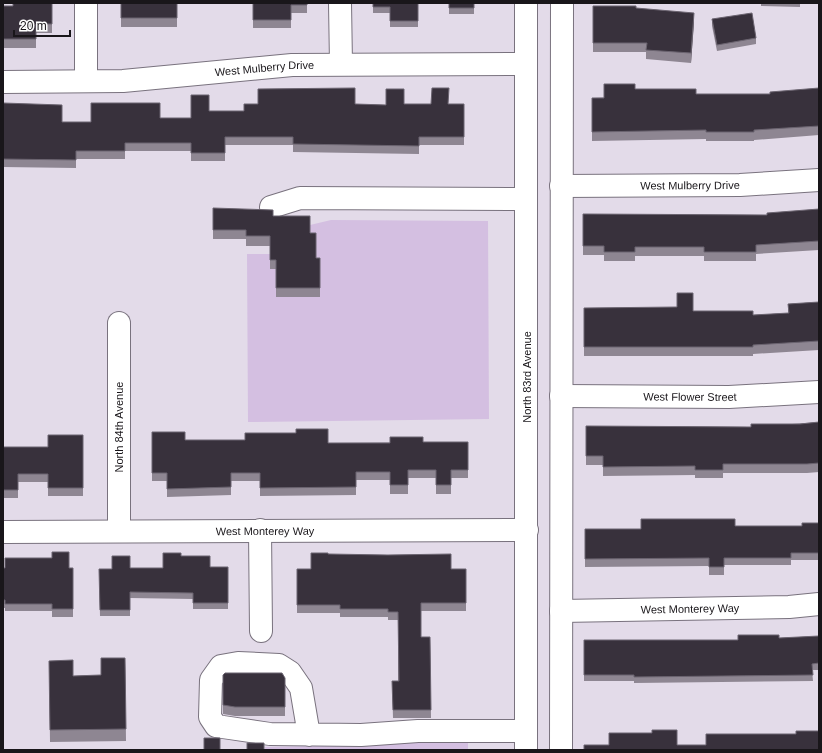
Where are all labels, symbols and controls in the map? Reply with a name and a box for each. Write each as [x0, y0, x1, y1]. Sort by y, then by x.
scale bar [14, 12, 70, 38]
text: 20 m [20, 19, 47, 33]
street label: West Mulberry Drive [214, 59, 314, 78]
street label: West Mulberry Drive [640, 179, 740, 192]
street label: North 83rd Avenue [521, 331, 533, 423]
street label: North 84th Avenue [113, 382, 125, 472]
street label: West Flower Street [643, 390, 737, 403]
street label: West Monterey Way [216, 525, 315, 537]
street label: West Monterey Way [641, 602, 740, 616]

